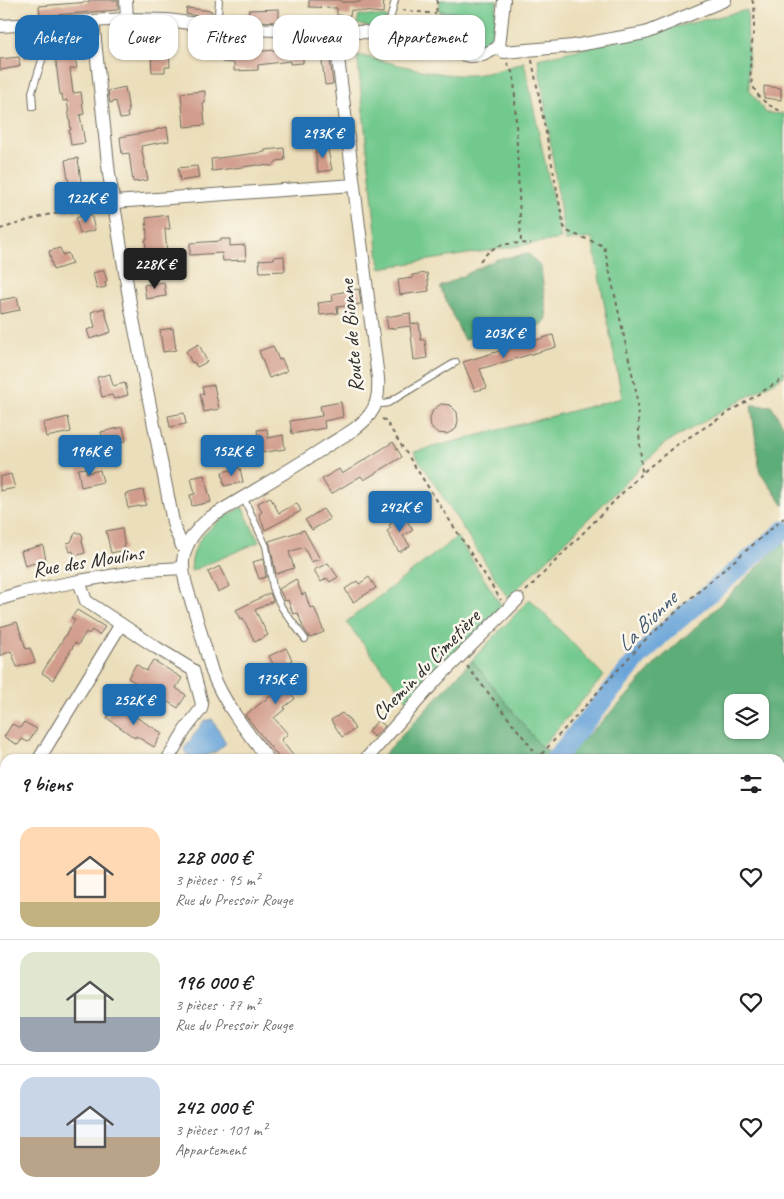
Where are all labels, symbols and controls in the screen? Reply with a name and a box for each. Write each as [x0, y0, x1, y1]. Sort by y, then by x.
chip: Acheter [15, 15, 99, 60]
chip: Louer [109, 15, 178, 60]
chip: Filtres [188, 15, 263, 60]
chip: Nouveau [273, 15, 359, 60]
chip: Appartement [369, 15, 485, 60]
pin: 293K € [282, 116, 364, 159]
text: 293K € [303, 123, 343, 143]
pin: 122K € [45, 182, 127, 224]
text: 122K € [66, 188, 106, 208]
pin: 228K € [114, 248, 196, 290]
text: 228K € [135, 254, 175, 274]
street label: Route de Bionne [333, 276, 369, 394]
pin: 203K € [463, 316, 545, 359]
text: 203K € [484, 323, 524, 343]
pin: 196K € [49, 434, 131, 477]
pin: 152K € [191, 434, 273, 477]
text: 196K € [70, 441, 110, 461]
text: 152K € [212, 441, 252, 461]
pin: 242K € [359, 490, 441, 533]
text: 242K € [380, 497, 420, 517]
street label: Rue des Moulins [31, 539, 147, 583]
water label: La Bionne [611, 583, 686, 658]
street label: Chemin du Cimetière [366, 602, 487, 726]
pin: 175K € [235, 662, 317, 705]
text: 175K € [256, 669, 296, 689]
pin: 252K € [93, 684, 175, 726]
text: 252K € [114, 690, 154, 710]
map controls [724, 694, 769, 739]
button: layers [724, 694, 769, 739]
icon: filters [737, 770, 765, 798]
text: 9 biens [20, 771, 72, 797]
text: 228 000 € [175, 844, 251, 870]
icon: home [60, 847, 120, 907]
icon: heart [737, 863, 765, 891]
text: 3 pièces · 95 m² [175, 870, 260, 890]
text: Rue du Pressoir Rouge [175, 890, 293, 910]
text: 196 000 € [175, 969, 252, 995]
icon: home [60, 972, 120, 1032]
icon: heart [737, 988, 765, 1016]
text: 3 pièces · 77 m² [175, 995, 260, 1015]
text: Rue du Pressoir Rouge [175, 1015, 293, 1035]
text: 242 000 € [175, 1094, 251, 1120]
icon: home [60, 1097, 120, 1157]
icon: heart [737, 1113, 765, 1141]
text: 3 pièces · 101 m² [175, 1120, 267, 1140]
text: Appartement [175, 1140, 246, 1160]

